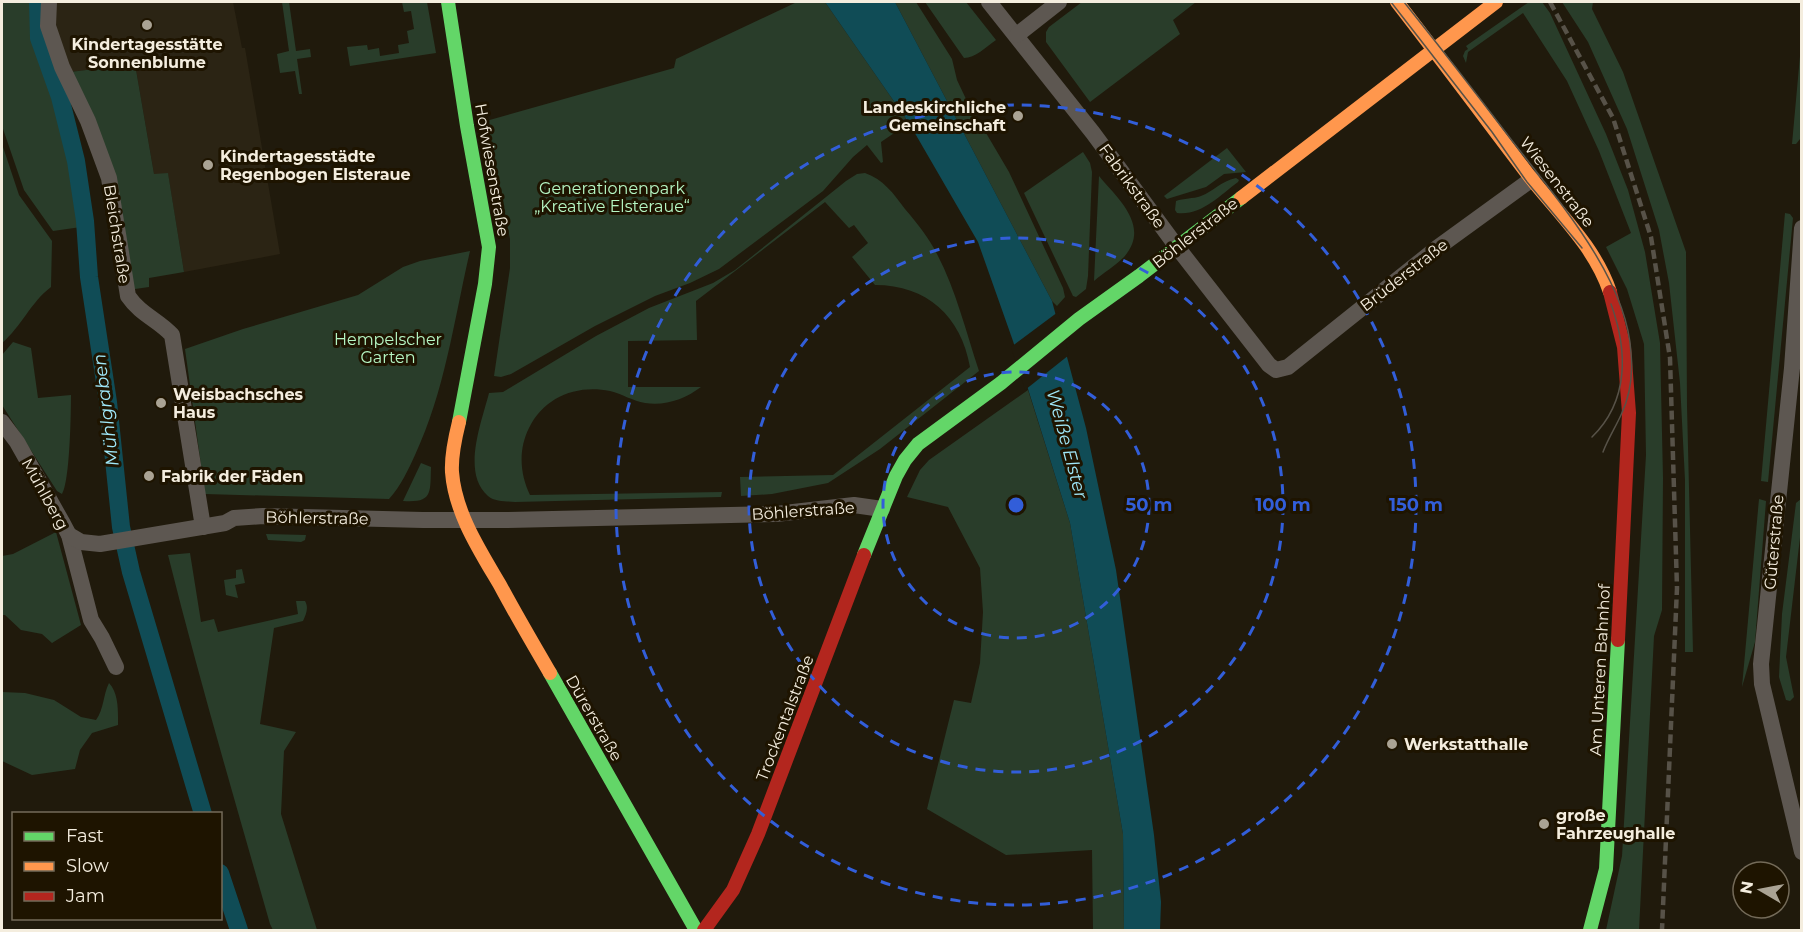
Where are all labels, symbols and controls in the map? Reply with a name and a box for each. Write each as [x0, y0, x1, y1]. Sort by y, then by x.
marker: Kindertagesstätte Sonnenblume [140, 18, 154, 32]
place label: Kindertagesstätte Sonnenblume [71, 35, 223, 72]
place label: Landeskirchliche Gemeinschaft [863, 98, 1006, 135]
street label: Hofwiesenstraße [471, 102, 513, 238]
marker: Landeskirchliche Gemeinschaft [1011, 109, 1025, 123]
street label: Wiesenstraße [1516, 133, 1598, 231]
street label: Fabrikstraße [1095, 140, 1169, 232]
place label: Kindertagesstädte Regenbogen Elsteraue [220, 147, 411, 184]
marker: Kindertagesstädte Regenbogen Elsteraue [201, 158, 215, 172]
park label: Generationenpark „Kreative Elsteraue“ [534, 179, 690, 216]
street label: Bleichstraße [100, 183, 134, 285]
street label: Böhlerstraße [1149, 194, 1241, 272]
street label: Brüderstraße [1356, 235, 1452, 315]
park label: Hempelscher Garten [334, 330, 442, 367]
water label: Mühlgraben [88, 353, 124, 467]
place label: Weisbachsches Haus [173, 385, 304, 422]
water label: Weiße Elster [1042, 387, 1092, 502]
marker: Weisbachsches Haus [154, 396, 168, 410]
street label: Mühlberg [18, 455, 72, 533]
place label: Fabrik der Fäden [161, 467, 303, 486]
marker: Fabrik der Fäden [142, 469, 156, 483]
text: 50 m [1126, 494, 1172, 516]
text: 100 m [1255, 494, 1311, 516]
text: 150 m [1389, 494, 1443, 516]
street label: Güterstraße [1760, 494, 1788, 590]
centre of rings [1006, 495, 1026, 515]
street label: Böhlerstraße [751, 498, 855, 524]
street label: Böhlerstraße [265, 508, 369, 528]
street label: Am Unteren Bahnhof [1586, 583, 1614, 757]
street label: Trockentalstraße [752, 652, 818, 784]
street label: Dürerstraße [562, 672, 626, 764]
place label: Werkstatthalle [1404, 735, 1528, 754]
marker: Werkstatthalle [1385, 737, 1399, 751]
place label: große Fahrzeughalle [1556, 806, 1675, 843]
legend [12, 812, 222, 920]
marker: große Fahrzeughalle [1537, 817, 1551, 831]
text: Fast [66, 825, 104, 847]
text: Slow [66, 855, 109, 877]
north arrow [1731, 860, 1791, 920]
text: N [1736, 879, 1757, 896]
text: Jam [65, 885, 105, 907]

